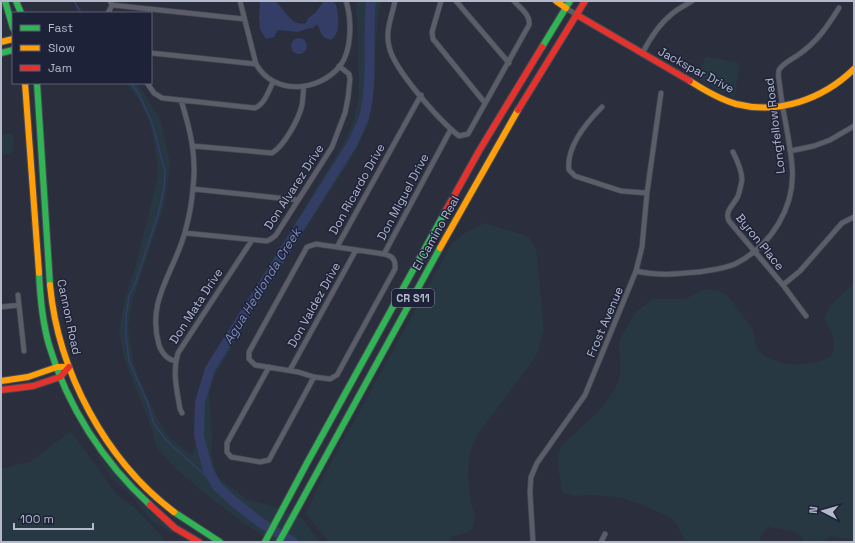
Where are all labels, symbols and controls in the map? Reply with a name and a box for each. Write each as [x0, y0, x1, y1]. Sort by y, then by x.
legend [12, 12, 152, 84]
text: Fast [48, 20, 73, 36]
text: Slow [48, 40, 75, 56]
street label: Jackspar Drive [655, 43, 737, 97]
text: Jam [48, 60, 72, 76]
street label: Longfellow Road [761, 77, 789, 175]
street label: Don Alvarez Drive [260, 141, 328, 233]
street label: Don Ricardo Drive [325, 141, 389, 237]
street label: Don Miguel Drive [373, 151, 433, 243]
street label: El Camino Real [409, 193, 463, 273]
street label: Byron Place [732, 210, 788, 274]
water label: Agua Hedionda Creek [219, 223, 306, 347]
street label: Don Valdez Drive [284, 259, 344, 351]
street label: Don Mata Drive [166, 265, 226, 347]
street label: Cannon Road [53, 278, 85, 356]
street label: Frost Avenue [583, 284, 627, 360]
road number: CR S11 [392, 289, 434, 307]
north arrow [803, 491, 843, 531]
scale bar [14, 505, 93, 531]
text: N [806, 506, 820, 514]
text: 100 m [20, 511, 54, 527]

